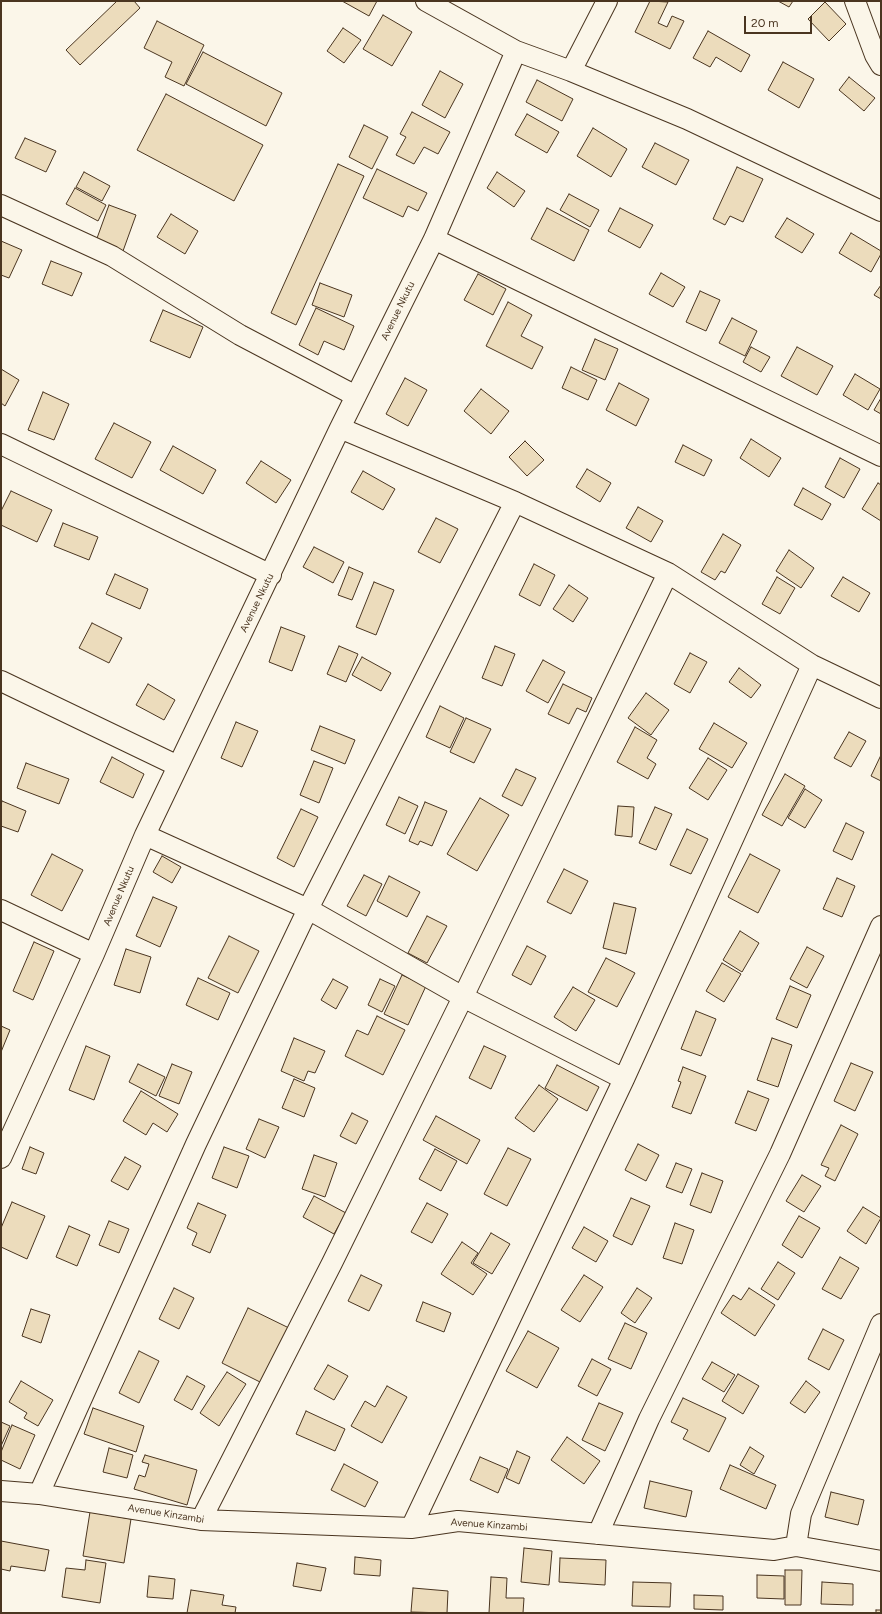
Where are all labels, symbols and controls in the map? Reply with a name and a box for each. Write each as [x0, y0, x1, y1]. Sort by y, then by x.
scale bar [746, 8, 814, 34]
text: 20 m [751, 16, 779, 30]
street label: Avenue Nkutu [379, 280, 417, 342]
street label: Avenue Nkutu [238, 572, 276, 634]
street label: Avenue Nkutu [101, 864, 137, 928]
street label: Avenue Kinzambi [127, 1502, 205, 1526]
street label: Avenue Kinzambi [450, 1516, 528, 1534]

